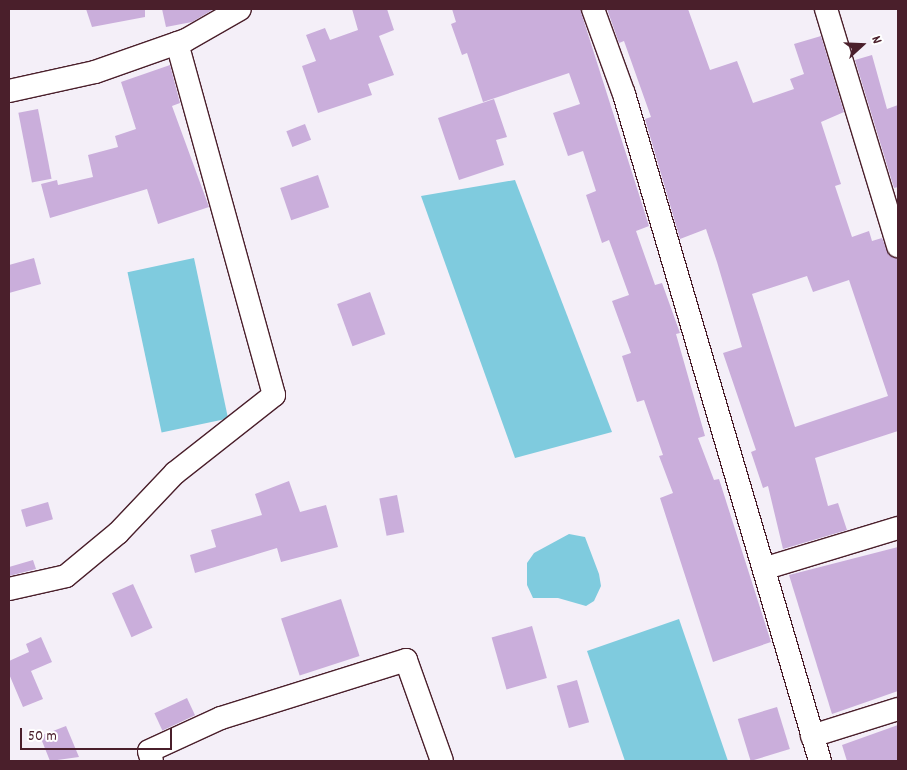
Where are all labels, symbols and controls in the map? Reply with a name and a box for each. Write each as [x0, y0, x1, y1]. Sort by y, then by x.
north arrow [837, 20, 887, 70]
text: N [866, 33, 887, 47]
scale bar [22, 718, 175, 750]
text: 50 m [28, 726, 57, 748]

